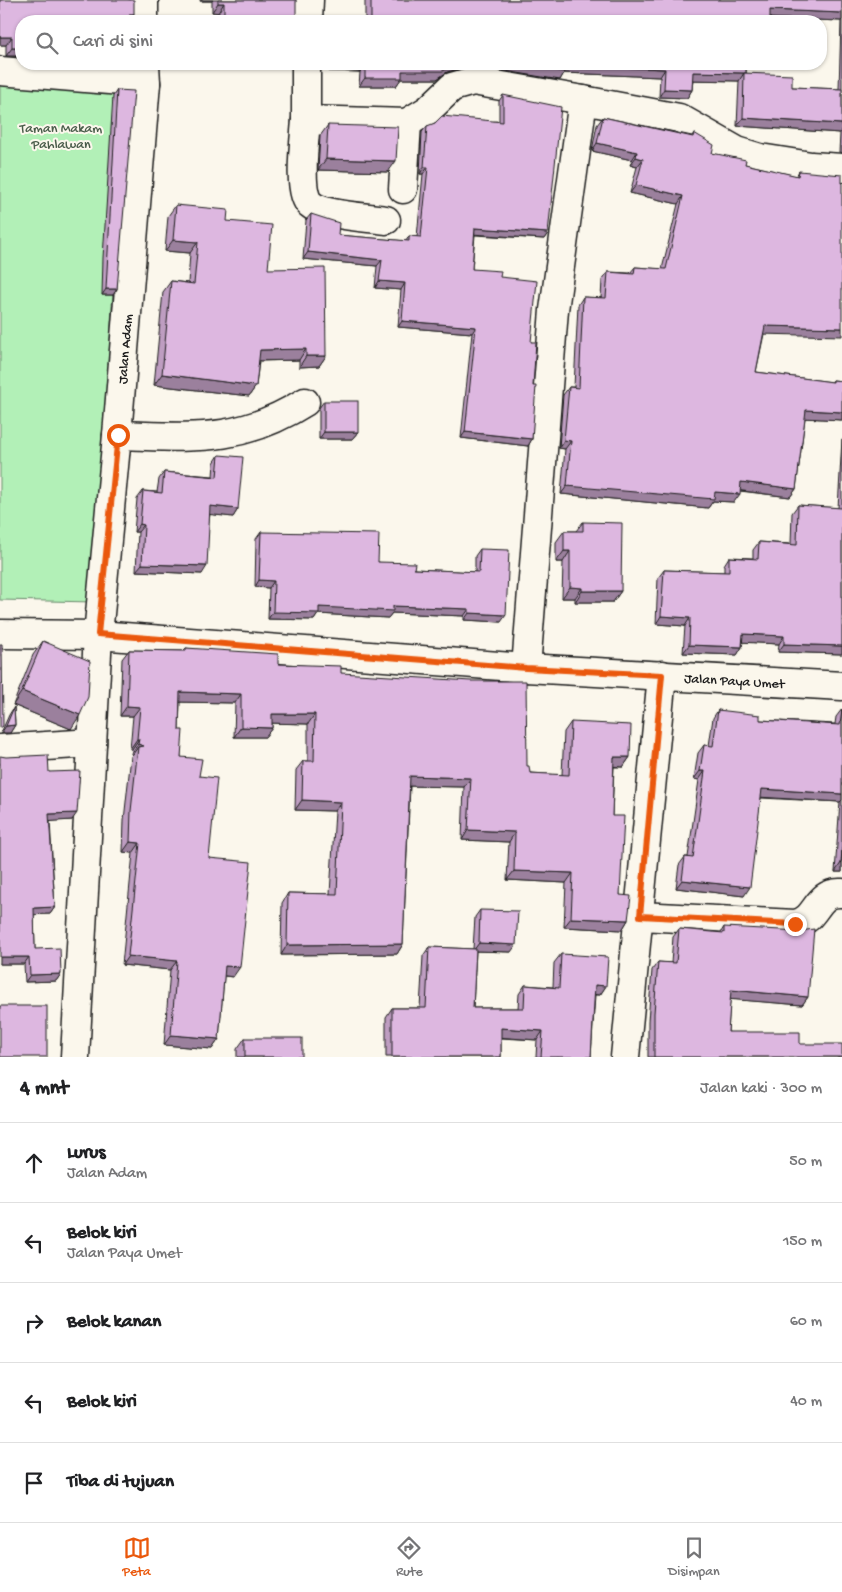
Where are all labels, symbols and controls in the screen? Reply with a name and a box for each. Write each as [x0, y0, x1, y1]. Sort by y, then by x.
search box [15, 15, 827, 70]
icon: search [33, 29, 61, 57]
text: Cari di sini [73, 31, 153, 54]
park label: Taman Makam Pahlawan [19, 121, 102, 154]
street label: Jalan Adam [115, 313, 138, 385]
route start [107, 424, 130, 447]
street label: Jalan Paya Umet [684, 671, 786, 694]
route end [784, 913, 807, 936]
text: 4 mnt [20, 1077, 68, 1102]
text: Jalan kaki · 300 m [700, 1080, 822, 1099]
text: Lurus [67, 1142, 106, 1165]
icon: ahead [20, 1149, 48, 1177]
text: 50 m [789, 1153, 822, 1172]
text: Jalan Adam [67, 1165, 147, 1184]
text: Belok kiri [67, 1222, 137, 1245]
icon: left [20, 1229, 48, 1257]
text: 150 m [783, 1233, 822, 1252]
text: Jalan Paya Umet [67, 1245, 182, 1264]
icon: right [20, 1309, 48, 1337]
text: Belok kanan [67, 1311, 161, 1334]
text: 60 m [790, 1313, 822, 1332]
icon: left [20, 1389, 48, 1417]
text: Belok kiri [67, 1391, 137, 1414]
text: 40 m [790, 1393, 822, 1412]
icon: arrive [20, 1469, 48, 1497]
text: Tiba di tujuan [67, 1471, 174, 1494]
tab: Peta [122, 1534, 151, 1581]
tab: Rute [395, 1534, 423, 1581]
tab: Disimpan [668, 1534, 720, 1581]

